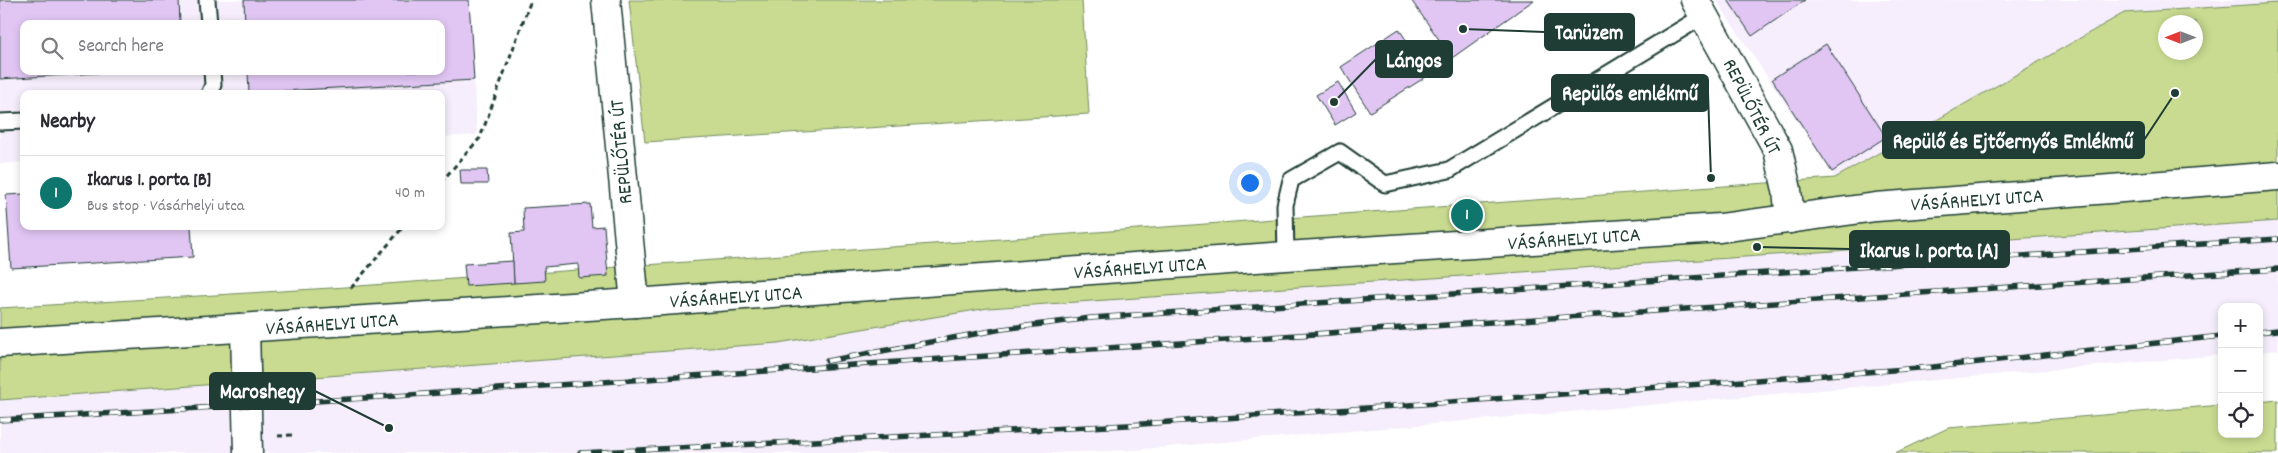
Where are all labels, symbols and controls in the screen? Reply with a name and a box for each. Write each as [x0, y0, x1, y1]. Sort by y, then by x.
callout: Tanüzem [1545, 14, 1634, 50]
north arrow [2158, 15, 2203, 60]
search box [20, 20, 445, 75]
text: Tanüzem [1555, 20, 1623, 50]
icon: search [38, 34, 66, 62]
text: Search here [78, 34, 164, 61]
callout: Lángos [1376, 41, 1452, 77]
text: Lángos [1386, 48, 1442, 78]
street label: REPÜLŐTÉR ÚT [1714, 54, 1787, 160]
callout: Repülős emlékmű [1552, 75, 1708, 111]
text: Repülős emlékmű [1562, 81, 1699, 111]
street label: REPÜLŐTÉR ÚT [604, 98, 641, 205]
text: Nearby [40, 108, 95, 138]
callout: Repülő és Ejtőernyős Emlékmű [1883, 122, 2144, 158]
text: Repülő és Ejtőernyős Emlékmű [1893, 129, 2134, 159]
text: Ikarus 1. porta [B] [87, 168, 211, 195]
your location [1237, 170, 1263, 196]
text: 1 [54, 182, 58, 205]
text: 40 m [395, 182, 425, 205]
street label: VÁSÁRHELYI UTCA [1910, 183, 2045, 221]
text: Bus stop · Vásárhelyi utca [87, 195, 244, 218]
pin: 1 [1451, 196, 1483, 234]
street label: VÁSÁRHELYI UTCA [1507, 222, 1642, 260]
callout: Ikarus 1. porta [A] [1850, 231, 2009, 267]
text: Ikarus 1. porta [A] [1860, 238, 1999, 268]
street label: VÁSÁRHELYI UTCA [1073, 251, 1208, 289]
street label: VÁSÁRHELYI UTCA [669, 280, 804, 318]
map controls [2218, 303, 2263, 438]
button: + [2218, 303, 2263, 348]
street label: VÁSÁRHELYI UTCA [265, 307, 400, 345]
button: − [2218, 348, 2263, 393]
callout: Maroshegy [210, 373, 315, 409]
text: Maroshegy [220, 379, 306, 409]
button: locate [2218, 393, 2263, 438]

